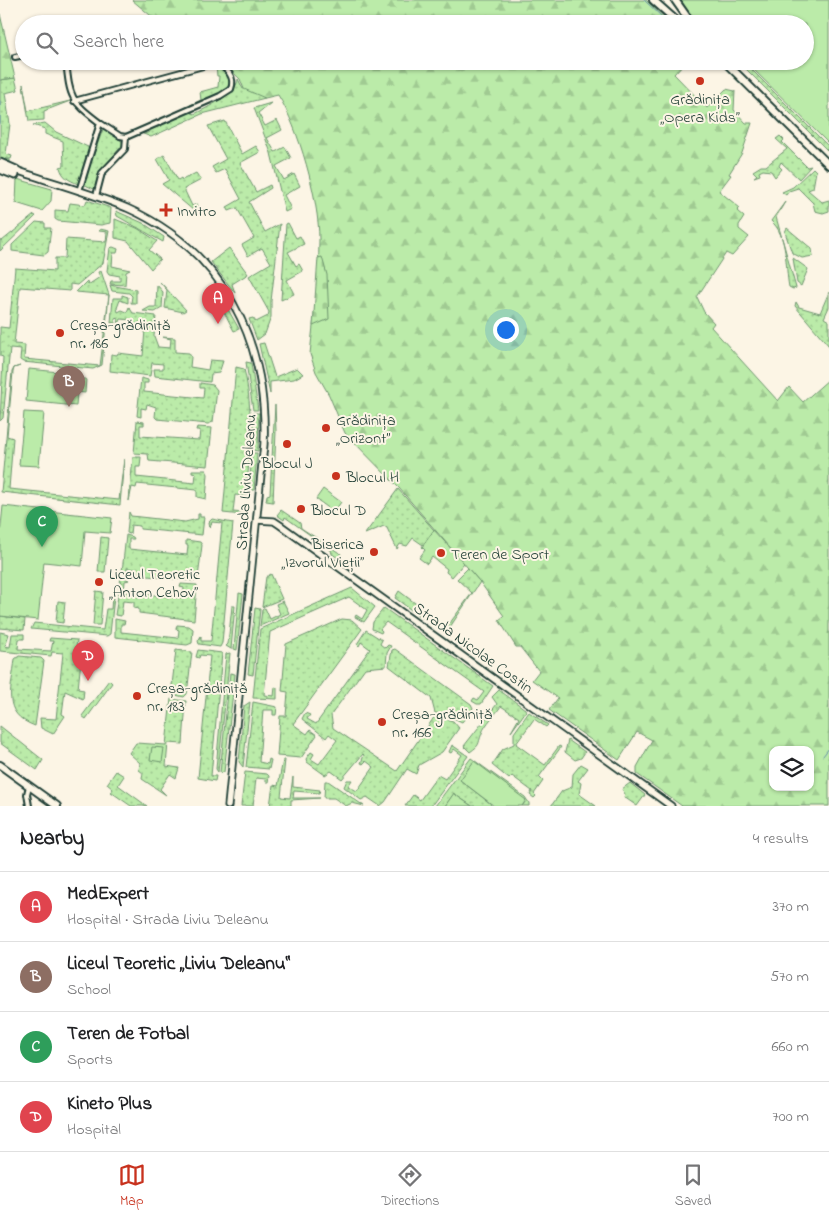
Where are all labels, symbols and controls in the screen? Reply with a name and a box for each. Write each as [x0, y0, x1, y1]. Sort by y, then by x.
search box [15, 15, 814, 70]
icon: search [33, 29, 61, 57]
text: Search here [73, 29, 164, 56]
marker: Grădinița „Opera Kids” [694, 75, 706, 87]
place label: Grădinița „Opera Kids” [660, 88, 740, 130]
place label: Invitro [177, 200, 216, 224]
marker: Invitro [159, 203, 173, 217]
pin: A [202, 283, 234, 324]
place label: Creșa-grădiniță nr. 186 [70, 314, 170, 356]
your location [493, 317, 519, 343]
marker: Creșa-grădiniță nr. 186 [54, 327, 66, 339]
pin: B [53, 366, 85, 407]
place label: Grădinița „Orizont” [336, 409, 396, 451]
street label: Strada Liviu Deleanu [230, 413, 264, 551]
marker: Grădinița „Orizont” [320, 422, 332, 434]
marker: Blocul J [281, 438, 293, 450]
place label: Blocul J [260, 452, 313, 476]
place label: Blocul H [345, 466, 399, 490]
marker: Blocul H [330, 470, 342, 482]
place label: Blocul D [310, 499, 366, 523]
marker: Blocul D [295, 503, 307, 515]
pin: C [26, 506, 58, 547]
place label: Biserica „Izvorul Vieții” [281, 533, 364, 575]
place label: Teren de Sport [451, 543, 550, 567]
marker: Biserica „Izvorul Vieții” [368, 546, 380, 558]
marker: Teren de Sport [435, 547, 447, 559]
place label: Liceul Teoretic „Anton Cehov” [109, 563, 201, 605]
marker: Liceul Teoretic „Anton Cehov” [93, 576, 105, 588]
street label: Strada Nicolae Costin [408, 597, 538, 701]
pin: D [72, 640, 104, 681]
place label: Creșa-grădiniță nr. 183 [147, 677, 247, 719]
marker: Creșa-grădiniță nr. 183 [131, 690, 143, 702]
place label: Creșa-grădiniță nr. 166 [392, 703, 492, 745]
marker: Creșa-grădiniță nr. 166 [376, 716, 388, 728]
map controls [769, 746, 814, 791]
button: layers [769, 746, 814, 791]
text: Nearby [20, 824, 84, 854]
text: 4 results [753, 827, 809, 851]
text: MedExpert [67, 881, 149, 908]
text: A [31, 895, 41, 919]
text: 370 m [772, 895, 809, 919]
text: Hospital · Strada Liviu Deleanu [67, 908, 269, 932]
text: Liceul Teoretic „Liviu Deleanu“ [67, 951, 290, 978]
text: B [31, 965, 41, 989]
text: 570 m [770, 965, 809, 989]
text: School [67, 978, 111, 1002]
text: Teren de Fotbal [67, 1021, 189, 1048]
text: C [32, 1035, 40, 1059]
text: 660 m [772, 1035, 809, 1059]
text: Sports [67, 1048, 113, 1072]
text: Kineto Plus [67, 1091, 152, 1118]
text: D [30, 1105, 42, 1129]
text: 700 m [772, 1105, 809, 1129]
text: Hospital [67, 1118, 121, 1142]
tab: Map [118, 1161, 146, 1212]
tab: Directions [381, 1161, 439, 1212]
tab: Saved [675, 1161, 711, 1212]

